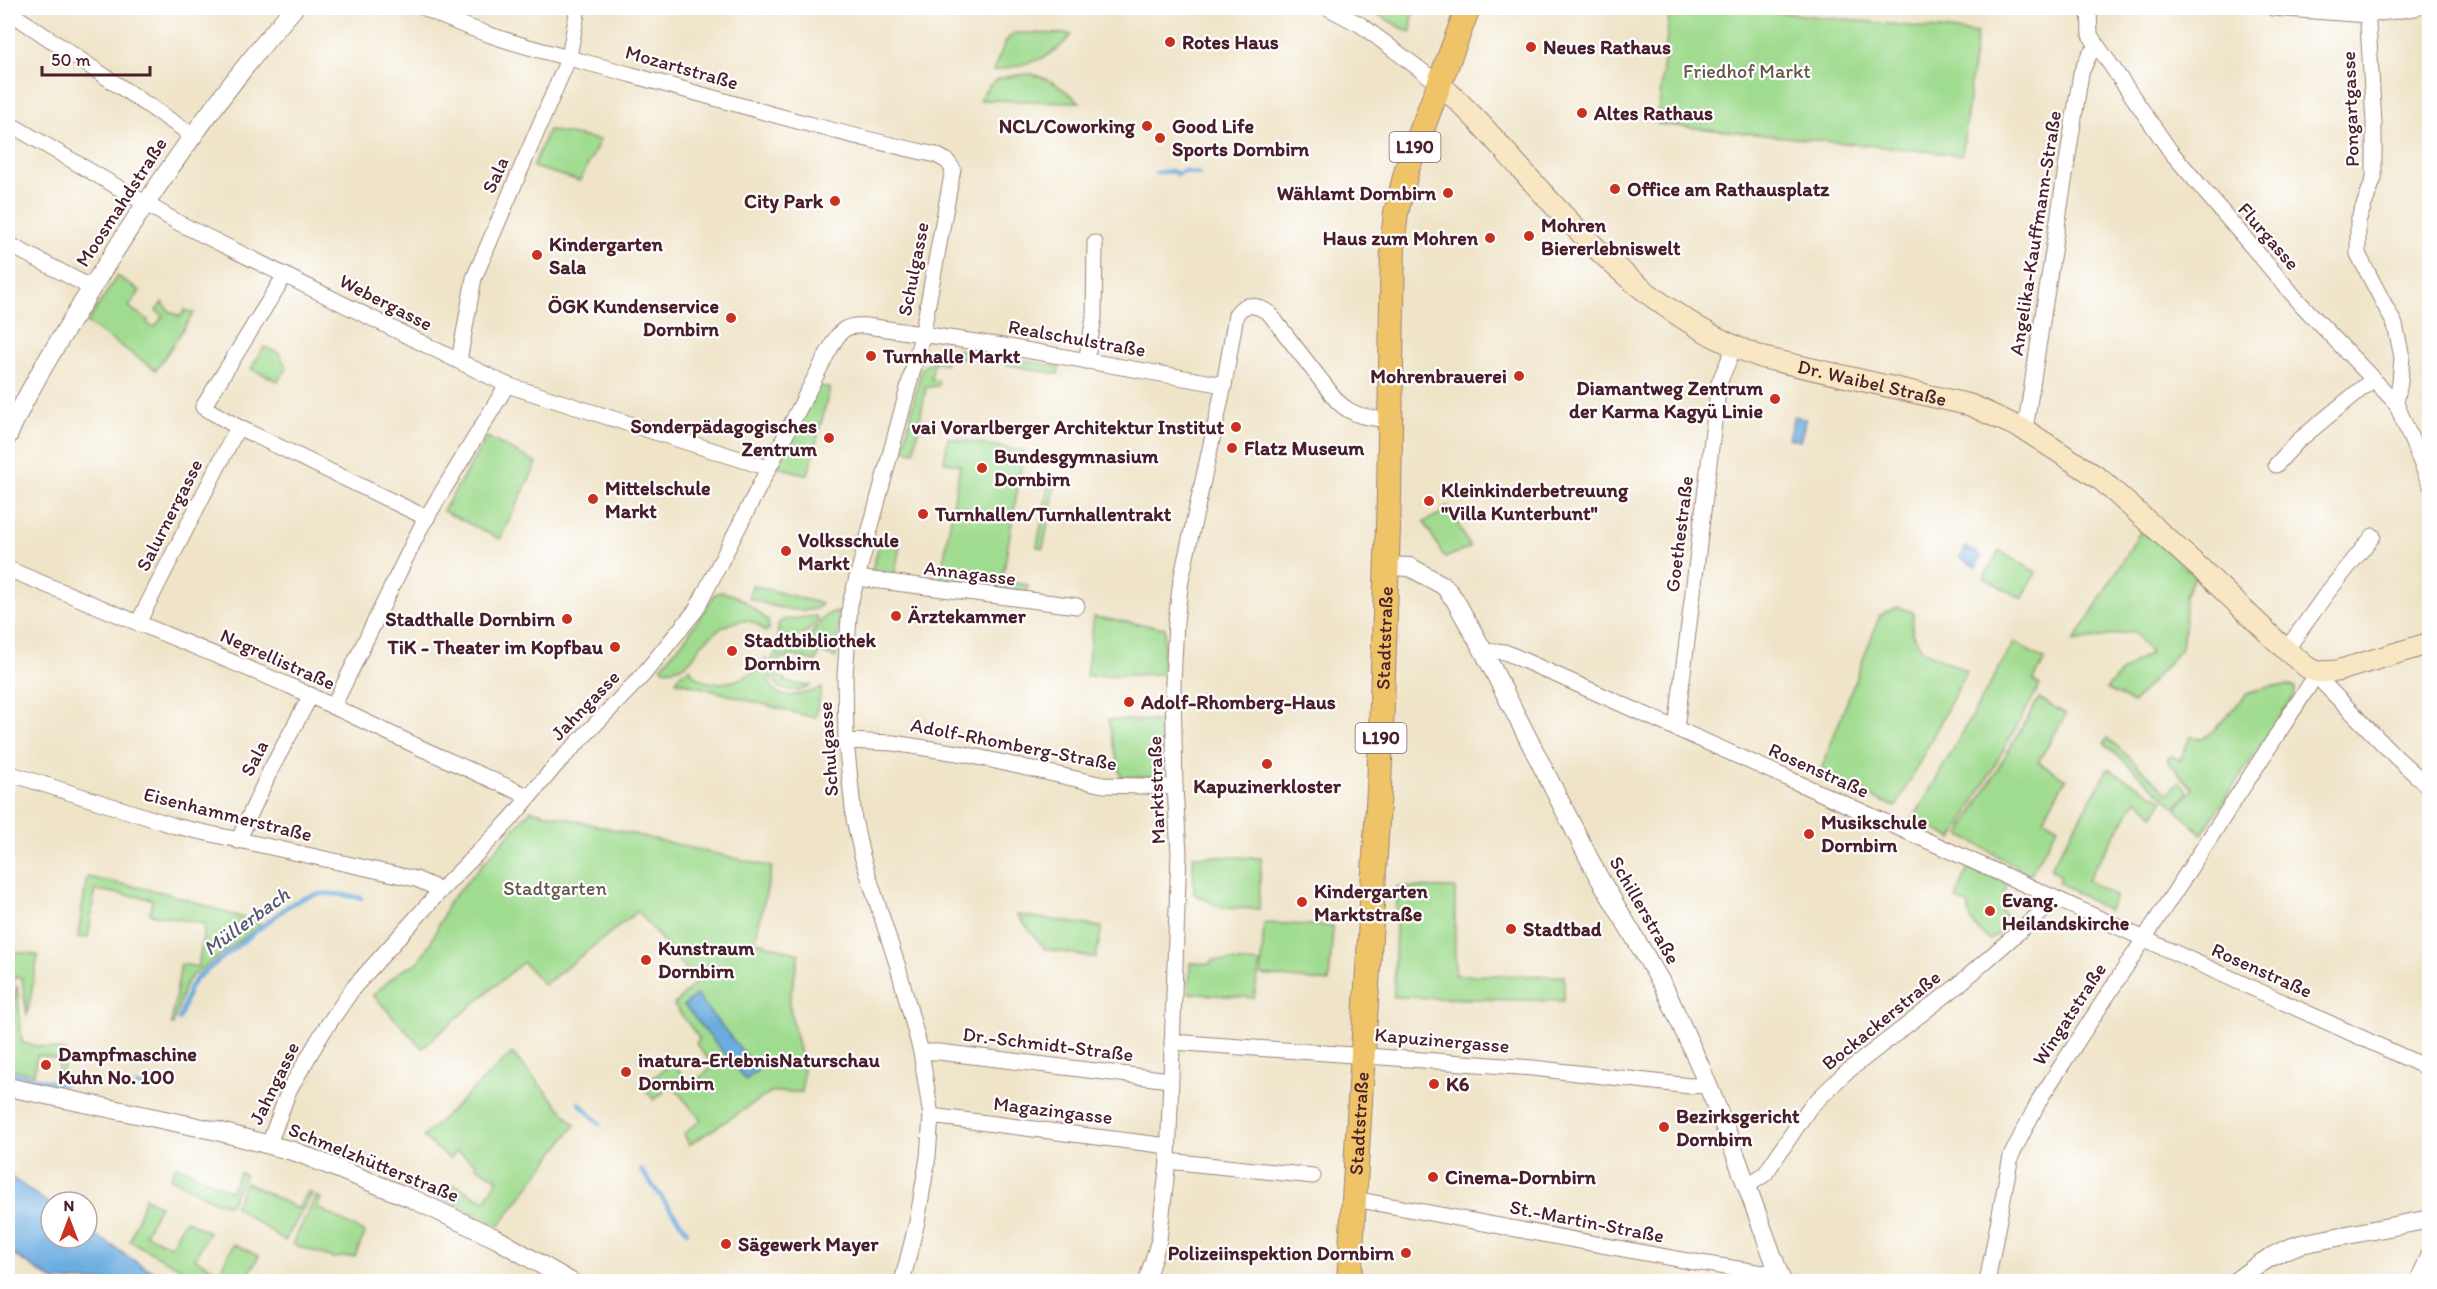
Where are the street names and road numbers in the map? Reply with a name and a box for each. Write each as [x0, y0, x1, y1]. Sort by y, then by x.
street label: Mozartstraße [623, 39, 741, 95]
street label: Pongartgasse [2336, 51, 2364, 167]
street label: Angelika-Kauffmann-Straße [2004, 109, 2066, 357]
road number: L190 [1390, 132, 1440, 162]
street label: Moosmahdstraße [70, 133, 172, 271]
street label: Sala [476, 153, 514, 197]
street label: Flurgasse [2233, 197, 2305, 275]
street label: Schulgasse [892, 220, 934, 318]
street label: Webergasse [335, 268, 437, 336]
street label: Realschulstraße [1006, 314, 1148, 362]
street label: Dr. Waibel Straße [1795, 354, 1949, 411]
street label: Salurnergasse [130, 455, 208, 575]
street label: Goethestraße [1660, 474, 1698, 594]
street label: Annagasse [923, 555, 1017, 591]
street label: Stadtstraße [1370, 586, 1398, 690]
street label: Negrellistraße [217, 623, 339, 695]
street label: Jahngasse [546, 665, 624, 745]
street label: Schulgasse [813, 701, 843, 797]
street label: Adolf-Rhomberg-Straße [909, 712, 1119, 776]
road number: L190 [1356, 723, 1406, 753]
street label: Marktstraße [1142, 735, 1170, 845]
street label: Sala [235, 736, 273, 780]
street label: Rosenstraße [1765, 737, 1873, 803]
street label: Eisenhammerstraße [141, 781, 315, 847]
street label: Schillerstraße [1604, 852, 1686, 968]
street label: Rosenstraße [2208, 937, 2316, 1003]
street label: Wingatstraße [2027, 958, 2111, 1070]
street label: Bockackerstraße [1817, 965, 1945, 1075]
street label: Dr.-Schmidt-Straße [961, 1022, 1135, 1066]
street label: Kapuzinergasse [1374, 1022, 1510, 1058]
street label: Jahngasse [244, 1038, 304, 1128]
street label: Stadtstraße [1344, 1071, 1374, 1176]
street label: Magazingasse [992, 1091, 1114, 1129]
street label: Schmelzhütterstraße [285, 1117, 463, 1207]
street label: St.-Martin-Straße [1508, 1194, 1666, 1248]

